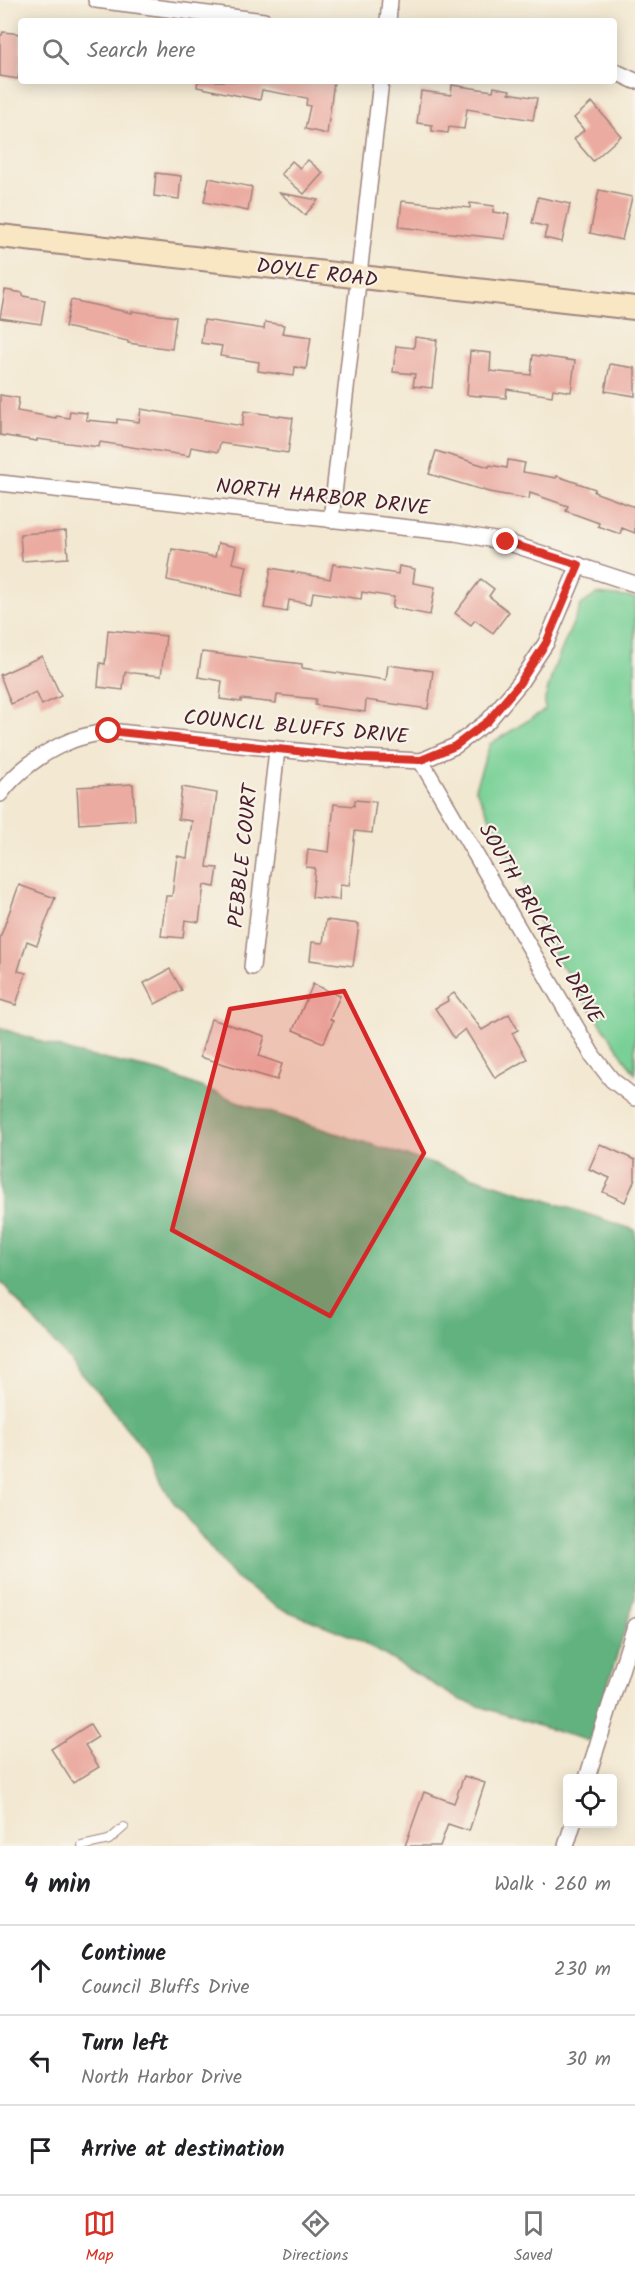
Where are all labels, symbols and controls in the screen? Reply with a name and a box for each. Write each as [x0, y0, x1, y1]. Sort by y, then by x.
search box [18, 18, 617, 84]
text: Search here [87, 34, 195, 69]
icon: search [39, 35, 72, 68]
street label: DOYLE ROAD [254, 250, 380, 298]
street label: NORTH HARBOR DRIVE [214, 470, 432, 526]
route end [492, 528, 518, 554]
street label: COUNCIL BLUFFS DRIVE [182, 702, 411, 754]
route start [95, 717, 121, 743]
street label: PEBBLE COURT [220, 781, 268, 929]
street label: SOUTH BRICKELL DRIVE [469, 818, 611, 1031]
map controls [563, 1774, 617, 1828]
button: locate [563, 1774, 617, 1828]
text: 4 min [24, 1864, 91, 1906]
text: Walk · 260 m [494, 1869, 611, 1901]
text: Continue [81, 1937, 166, 1972]
icon: ahead [24, 1954, 57, 1987]
text: 230 m [554, 1954, 611, 1986]
text: Council Bluffs Drive [81, 1972, 249, 2004]
text: Turn left [81, 2027, 168, 2062]
icon: left [24, 2044, 57, 2077]
text: 30 m [566, 2044, 611, 2076]
text: North Harbor Drive [81, 2062, 242, 2094]
text: Arrive at destination [81, 2133, 284, 2168]
icon: arrive [24, 2134, 57, 2167]
tab: Map [83, 2207, 116, 2268]
tab: Directions [282, 2207, 348, 2268]
tab: Saved [514, 2207, 552, 2268]

